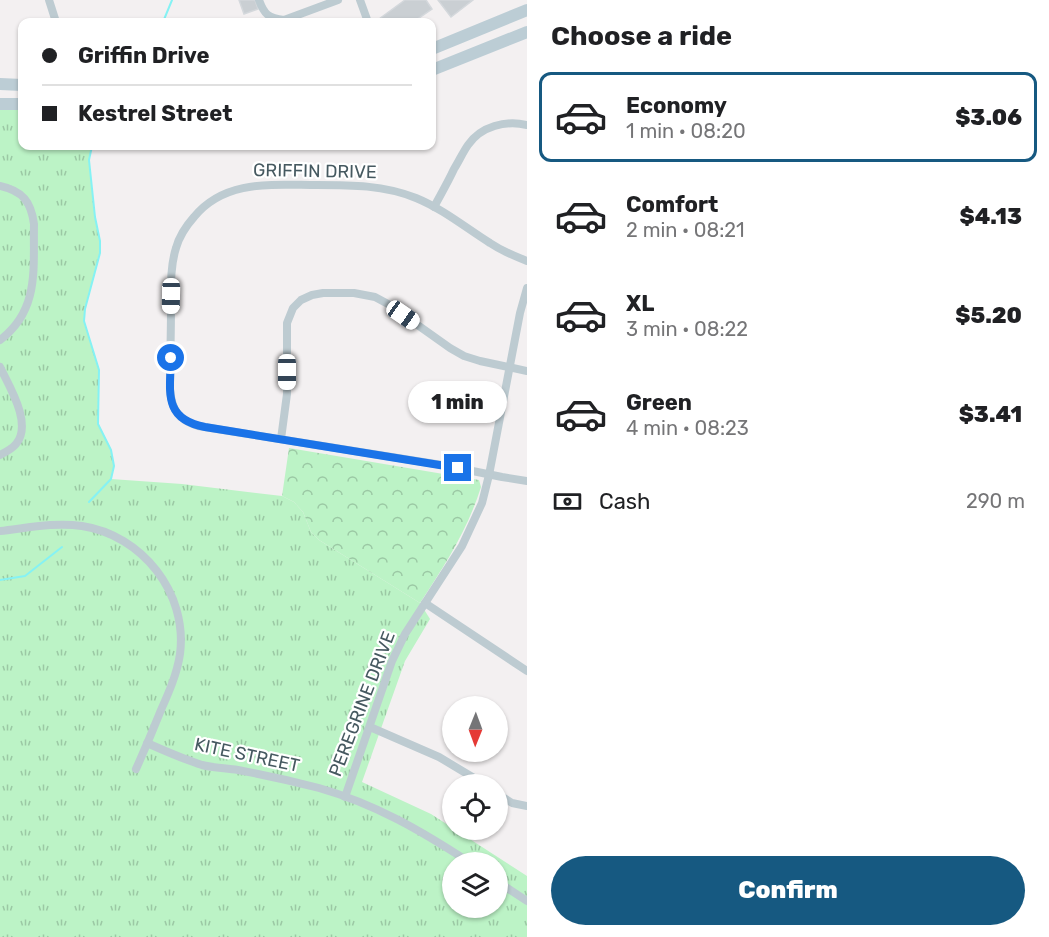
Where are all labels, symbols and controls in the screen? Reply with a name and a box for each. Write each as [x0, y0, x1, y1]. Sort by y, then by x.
text: Choose a ride [551, 20, 732, 52]
text: Griffin Drive [78, 42, 210, 69]
icon: car [554, 90, 608, 144]
text: Economy [626, 92, 727, 119]
text: Kestrel Street [78, 100, 232, 127]
text: $3.06 [955, 104, 1022, 131]
text: 1 min · 08:20 [626, 119, 746, 143]
street label: GRIFFIN DRIVE [253, 159, 377, 183]
icon: car [554, 189, 608, 243]
text: Comfort [626, 191, 718, 218]
text: $4.13 [960, 203, 1022, 230]
text: 2 min · 08:21 [626, 218, 745, 242]
car [162, 278, 180, 314]
icon: car [554, 288, 608, 342]
text: XL [626, 290, 654, 317]
car [383, 297, 423, 333]
text: $5.20 [955, 302, 1022, 329]
text: 3 min · 08:22 [626, 317, 748, 341]
route start [157, 344, 184, 371]
car [278, 354, 296, 390]
callout: 1 min [408, 381, 508, 423]
icon: car [554, 387, 608, 441]
text: Green [626, 389, 692, 416]
text: 1 min [431, 390, 484, 414]
text: $3.41 [959, 401, 1022, 428]
text: 4 min · 08:23 [626, 416, 749, 440]
route end [444, 454, 471, 481]
icon: cash [551, 485, 584, 518]
text: Cash [599, 488, 650, 515]
text: 290 m [966, 489, 1025, 513]
street label: PEREGRINE DRIVE [324, 628, 400, 780]
north arrow [442, 696, 508, 762]
map controls [442, 696, 508, 918]
street label: KITE STREET [192, 733, 302, 777]
button: locate [442, 774, 508, 840]
button: layers [442, 852, 508, 918]
button: Confirm [551, 856, 1025, 925]

